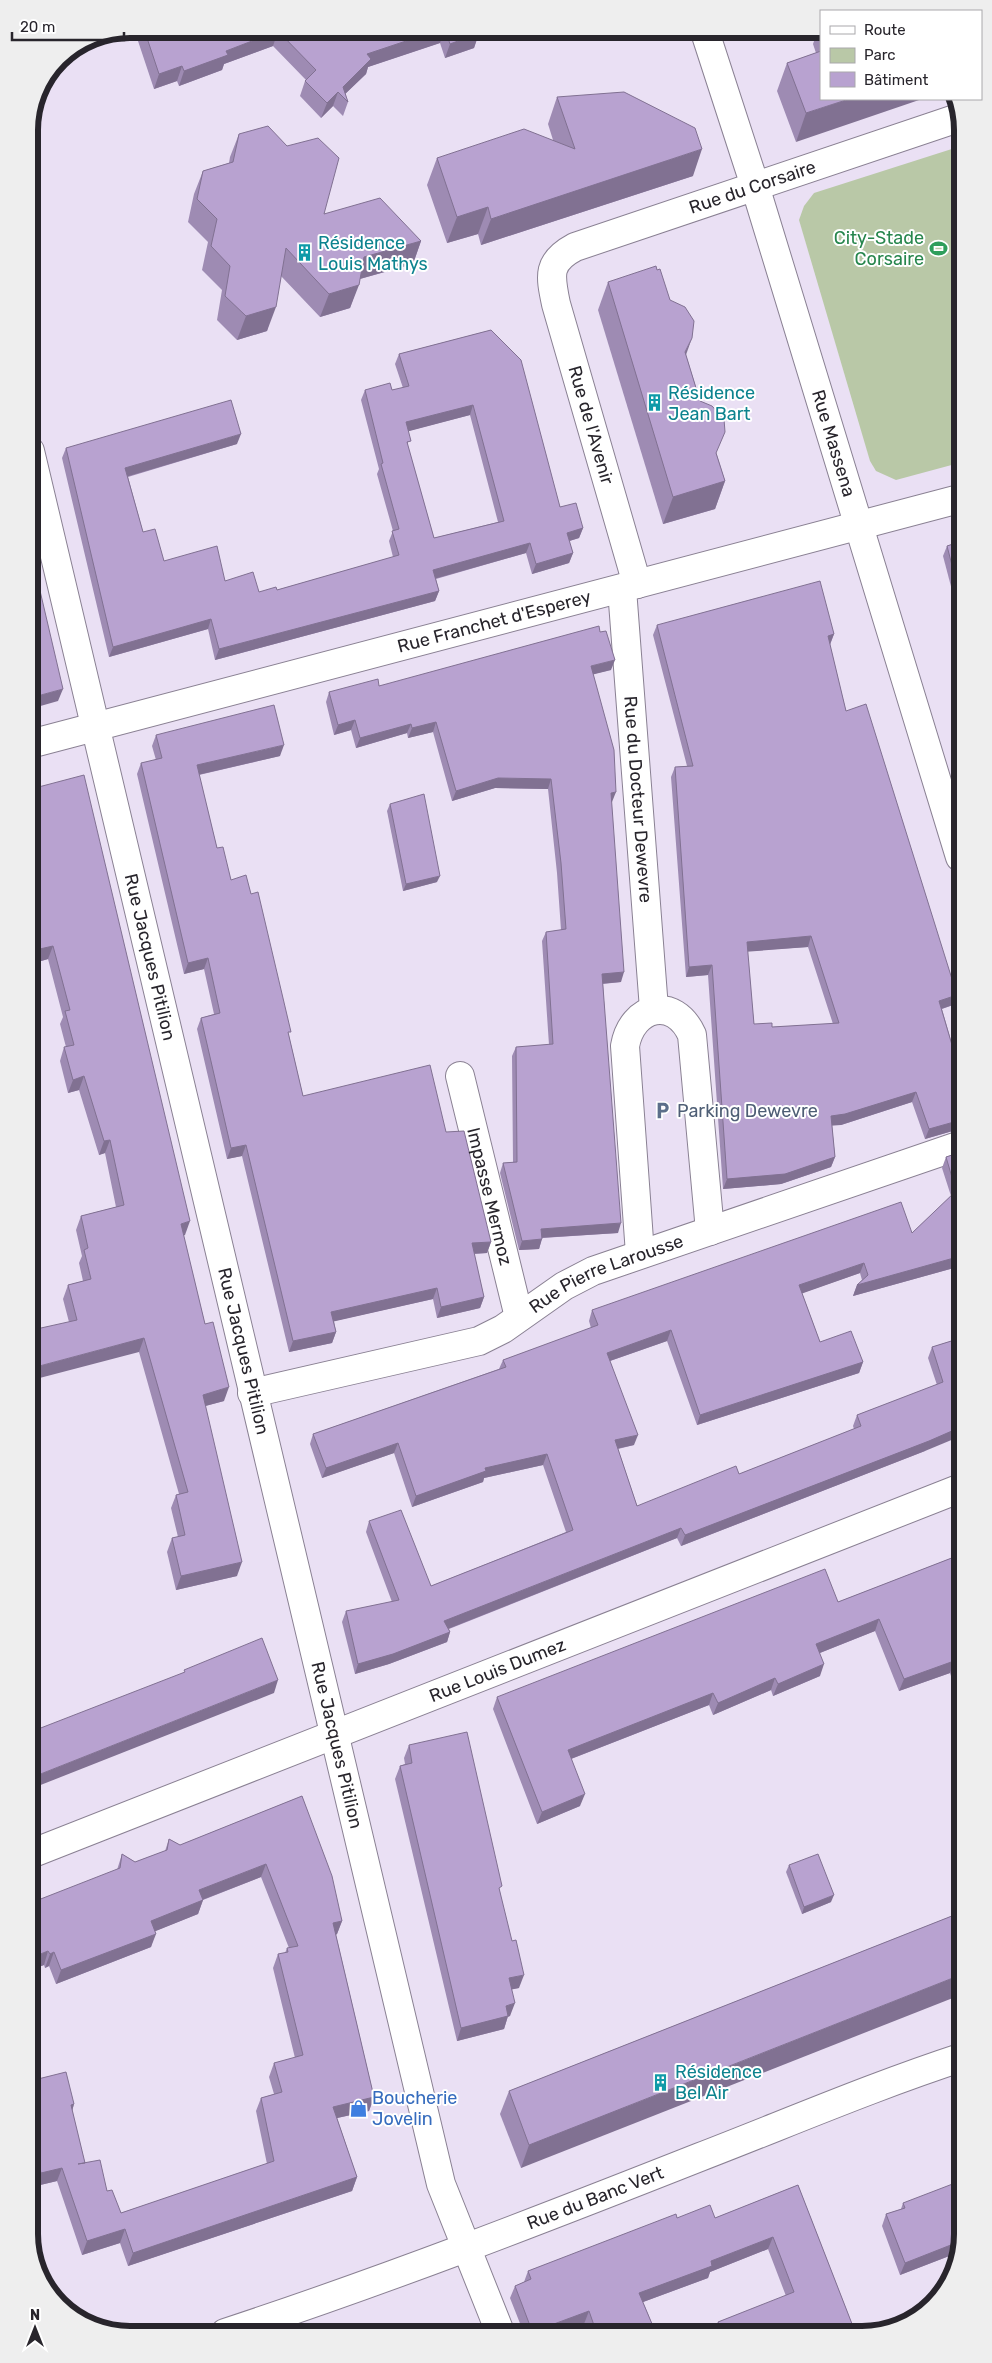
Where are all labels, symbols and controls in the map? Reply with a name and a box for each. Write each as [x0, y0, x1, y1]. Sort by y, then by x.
scale bar [12, 10, 125, 42]
legend [820, 10, 982, 100]
text: 20 m [20, 18, 55, 36]
text: Route [864, 21, 906, 39]
text: Parc [864, 46, 896, 64]
text: Bâtiment [864, 71, 928, 89]
street label: Rue du Corsaire [686, 156, 819, 219]
place label: City-Stade Corsaire [834, 227, 924, 270]
place label: Résidence Louis Mathys [318, 232, 428, 275]
sports icon: City-Stade Corsaire [928, 238, 948, 258]
building icon: Résidence Louis Mathys [294, 243, 314, 263]
street label: Rue de l'Avenir [564, 363, 619, 487]
place label: Résidence Jean Bart [668, 382, 755, 425]
street label: Rue Massena [807, 387, 860, 499]
building icon: Résidence Jean Bart [644, 393, 664, 413]
street label: Rue Franchet d'Esperey [395, 586, 593, 658]
street label: Rue du Docteur Dewevre [619, 695, 657, 904]
street label: Rue Jacques Pitilion [120, 871, 180, 1043]
place label: Parking Dewevre [677, 1100, 818, 1122]
parking icon: Parking Dewevre [653, 1101, 673, 1121]
street label: Impasse Mermoz [462, 1125, 517, 1268]
street label: Rue Pierre Larousse [525, 1230, 686, 1318]
street label: Rue Jacques Pitilion [213, 1265, 274, 1437]
street label: Rue Louis Dumez [426, 1634, 569, 1707]
street label: Rue Jacques Pitilion [306, 1659, 367, 1831]
place label: Résidence Bel Air [675, 2061, 762, 2104]
building icon: Résidence Bel Air [651, 2072, 671, 2092]
place label: Boucherie Jovelin [372, 2087, 457, 2130]
shop icon: Boucherie Jovelin [348, 2098, 368, 2118]
street label: Rue du Banc Vert [524, 2162, 667, 2235]
north arrow [10, 2303, 60, 2353]
text: N [30, 2307, 40, 2324]

